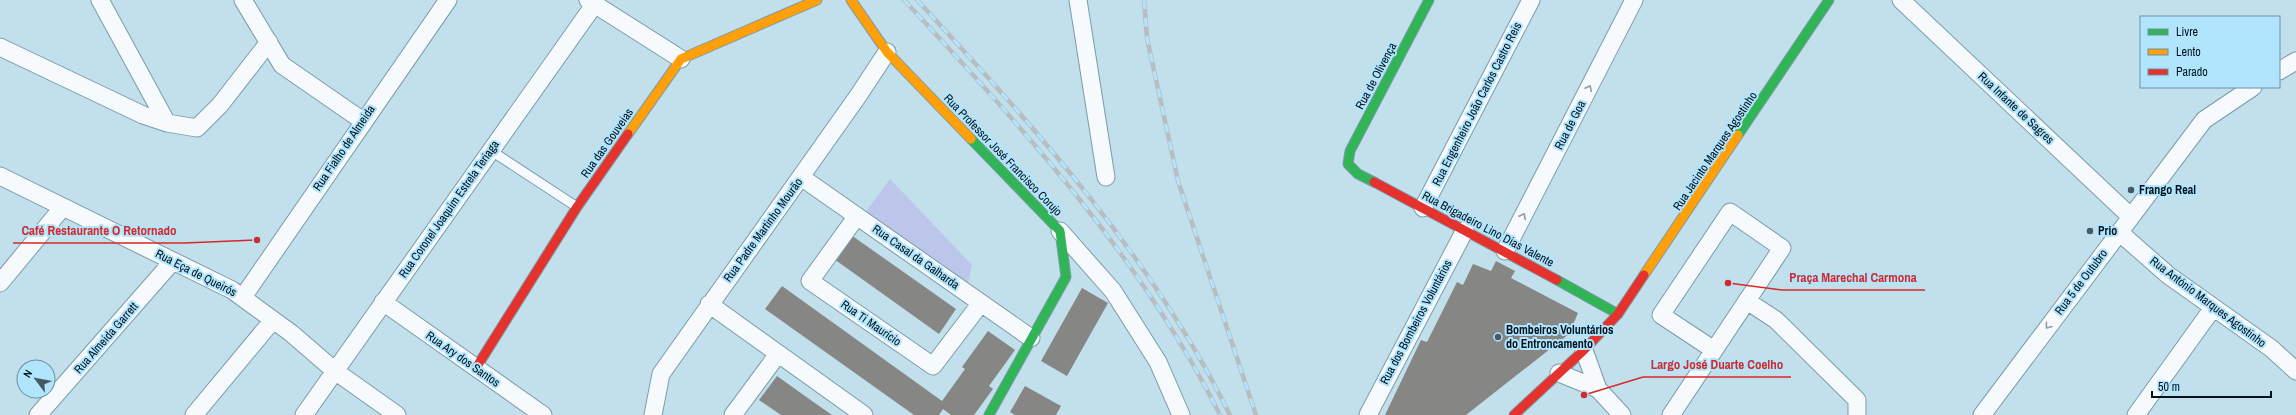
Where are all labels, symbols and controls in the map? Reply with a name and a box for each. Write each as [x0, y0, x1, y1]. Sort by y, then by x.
legend [2140, 16, 2280, 88]
street label: Rua Engenheiro João Carlos Castro Reis [1429, 19, 1525, 189]
text: Livre [2176, 24, 2198, 40]
street label: Rua de Olivença [1352, 39, 1401, 112]
text: Lento [2176, 44, 2201, 60]
text: Parado [2176, 64, 2208, 80]
street label: Rua Infante de Sagres [1975, 69, 2058, 147]
one-way arrow [1584, 85, 1592, 92]
street label: Rua Jacinto Marques Agostinho [1669, 88, 1761, 214]
street label: Rua Professor José Francisco Corujo [940, 90, 1066, 220]
street label: Rua de Goa [1551, 97, 1589, 152]
street label: Rua Fialho de Almeida [309, 102, 379, 194]
street label: Rua das Gouveias [577, 105, 637, 181]
street label: Rua Coronel Joaquim Estrela Teriaga [395, 137, 503, 281]
street label: Rua Padre Martinho Mourão [720, 175, 806, 285]
place label: Frango Real [2139, 182, 2196, 198]
marker: Frango Real [2126, 185, 2136, 195]
street label: Rua Brigadeiro Lino Dias Valente [1419, 187, 1557, 271]
one-way arrow [1518, 213, 1526, 220]
callout: Café Restaurante O Retornado [13, 218, 184, 243]
street label: Rua Casal da Galharda [869, 221, 963, 293]
text: Café Restaurante O Retornado [21, 222, 177, 239]
place label: Prio [2098, 223, 2117, 239]
marker: Prio [2085, 226, 2095, 236]
street label: Rua Eça de Queirós [153, 246, 239, 300]
street label: Rua 5 de Outubro [2051, 246, 2111, 318]
street label: Rua António Marques Agostinho [2147, 253, 2269, 351]
street label: Rua dos Bombeiros Voluntários [1376, 257, 1456, 387]
callout: Praça Marechal Carmona [1782, 265, 1925, 290]
text: Praça Marechal Carmona [1789, 269, 1917, 286]
street label: Rua Ti Maurício [838, 296, 904, 350]
street label: Rua Almeida Garrett [71, 299, 142, 377]
place label: Bombeiros Voluntários do Entroncamento [1506, 322, 1614, 352]
one-way arrow [2046, 322, 2053, 329]
street label: Rua Ary dos Santos [423, 328, 503, 391]
marker: Bombeiros Voluntários do Entroncamento [1493, 332, 1503, 342]
callout: Largo José Duarte Coelho [1643, 352, 1791, 377]
text: Largo José Duarte Coelho [1651, 356, 1783, 373]
north arrow [16, 359, 56, 399]
text: N [20, 367, 35, 380]
scale bar [2152, 373, 2271, 399]
text: 50 m [2158, 379, 2180, 395]

